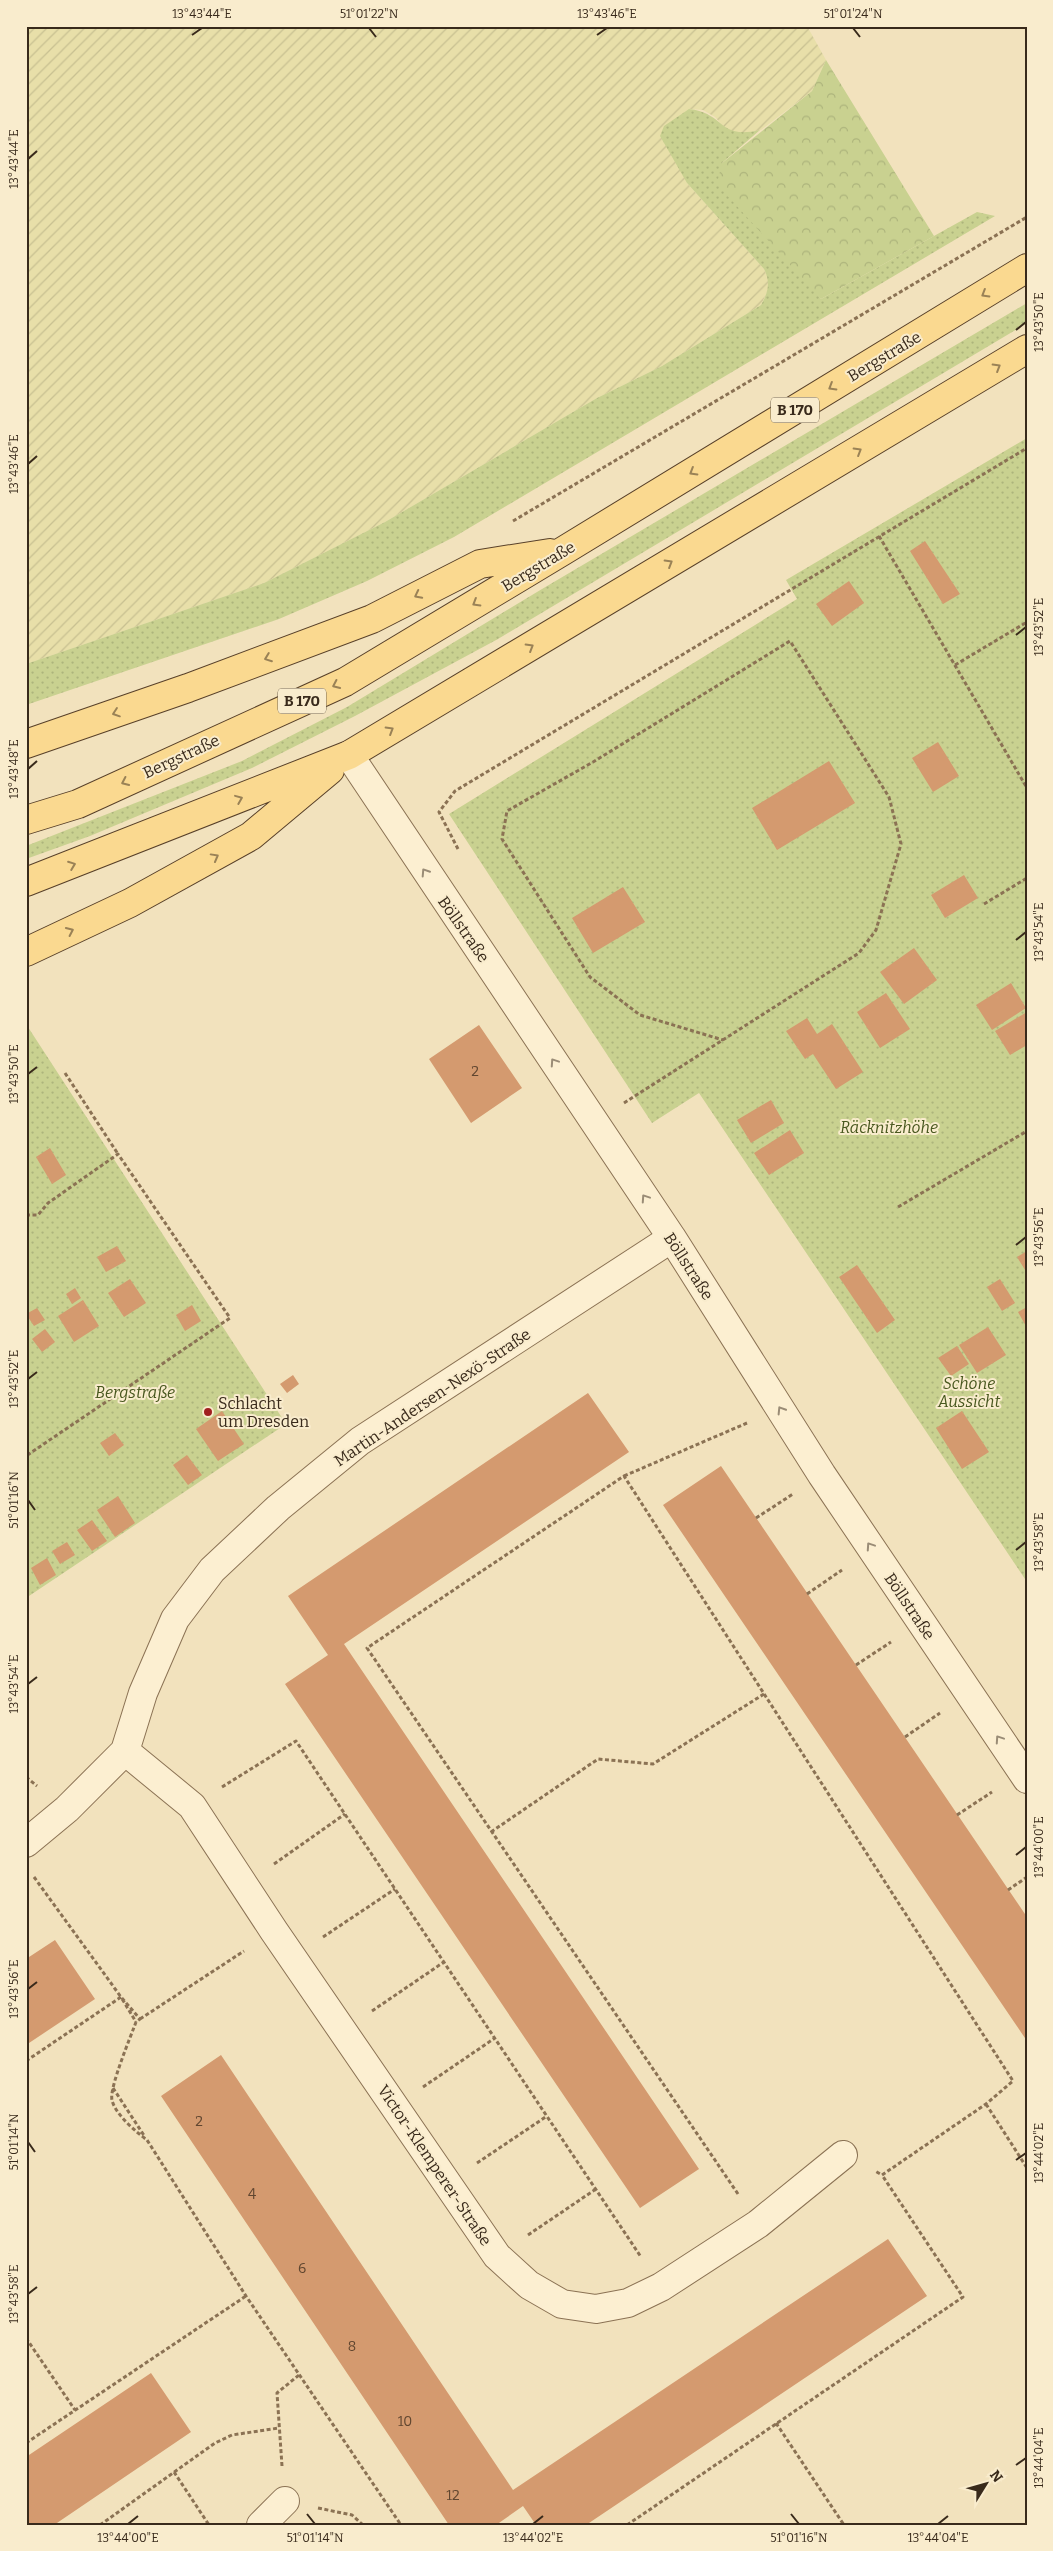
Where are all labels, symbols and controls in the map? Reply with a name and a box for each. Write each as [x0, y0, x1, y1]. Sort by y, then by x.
text: 13°43'44"E [172, 7, 232, 21]
text: 51°01'22"N [340, 7, 399, 21]
text: 13°43'46"E [577, 7, 637, 21]
text: 51°01'24"N [824, 7, 883, 21]
text: 13°43'44"E [7, 129, 21, 189]
one-way arrow [982, 287, 991, 297]
text: 13°43'50"E [1032, 292, 1046, 352]
street label: Bergstraße [844, 327, 924, 386]
one-way arrow [991, 363, 1000, 373]
one-way arrow [828, 381, 837, 391]
road number: B 170 [771, 398, 819, 422]
text: 13°43'46"E [7, 434, 21, 494]
one-way arrow [852, 447, 861, 457]
one-way arrow [689, 466, 698, 476]
street label: Bergstraße [498, 537, 578, 596]
one-way arrow [664, 560, 673, 570]
one-way arrow [414, 589, 423, 599]
one-way arrow [473, 597, 482, 607]
text: 13°43'52"E [1032, 598, 1046, 656]
one-way arrow [524, 643, 533, 653]
one-way arrow [264, 652, 273, 662]
one-way arrow [332, 679, 341, 690]
road number: B 170 [278, 688, 326, 714]
one-way arrow [112, 707, 120, 717]
one-way arrow [385, 726, 394, 736]
street label: Bergstraße [140, 730, 222, 782]
text: 13°43'48"E [7, 739, 21, 799]
one-way arrow [121, 776, 130, 786]
one-way arrow [235, 795, 243, 805]
one-way arrow [209, 853, 218, 863]
one-way arrow [67, 861, 76, 871]
one-way arrow [422, 869, 431, 878]
street label: Böllstraße [434, 893, 493, 966]
text: 13°43'54"E [1032, 903, 1046, 961]
one-way arrow [65, 928, 74, 938]
text: 13°43'50"E [7, 1044, 21, 1104]
one-way arrow [551, 1059, 561, 1068]
house number: 2 [471, 1063, 479, 1080]
park label: Räcknitzhöhe [840, 1118, 938, 1137]
one-way arrow [641, 1194, 651, 1203]
text: 13°43'56"E [1032, 1208, 1046, 1266]
street label: Böllstraße [660, 1229, 717, 1303]
street label: Martin-Andersen-Nexö-Straße [331, 1325, 534, 1470]
text: 13°43'52"E [7, 1350, 21, 1408]
park label: Schöne Aussicht [937, 1374, 1000, 1411]
park label: Bergstraße [95, 1383, 175, 1402]
place label: Schlacht um Dresden [218, 1394, 309, 1431]
marker: Schlacht um Dresden [202, 1406, 214, 1418]
one-way arrow [778, 1406, 788, 1415]
text: 51°01'16"N [7, 1471, 21, 1529]
text: 13°43'58"E [1032, 1513, 1046, 1571]
one-way arrow [867, 1542, 876, 1552]
street label: Böllstraße [880, 1569, 939, 1643]
text: 13°43'54"E [7, 1655, 21, 1713]
one-way arrow [996, 1735, 1006, 1744]
text: 13°44'00"E [1032, 1816, 1046, 1878]
text: 13°43'56"E [7, 1960, 21, 2018]
street label: Victor-Klemperer-Straße [374, 2081, 496, 2249]
text: 51°01'14"N [7, 2113, 21, 2171]
house number: 2 [195, 2113, 203, 2130]
text: 13°44'02"E [1032, 2123, 1046, 2183]
house number: 4 [248, 2186, 256, 2203]
house number: 6 [298, 2260, 306, 2277]
text: 13°43'58"E [7, 2265, 21, 2323]
house number: 8 [348, 2338, 356, 2355]
house number: 10 [398, 2413, 412, 2430]
text: 13°44'04"E [1032, 2428, 1046, 2488]
north arrow [960, 2458, 1010, 2508]
text: N [986, 2467, 1006, 2486]
house number: 12 [446, 2487, 460, 2504]
text: 13°44'00"E [97, 2531, 159, 2545]
text: 51°01'14"N [286, 2531, 344, 2545]
text: 13°44'02"E [503, 2531, 563, 2545]
text: 51°01'16"N [770, 2531, 828, 2545]
text: 13°44'04"E [908, 2531, 968, 2545]

